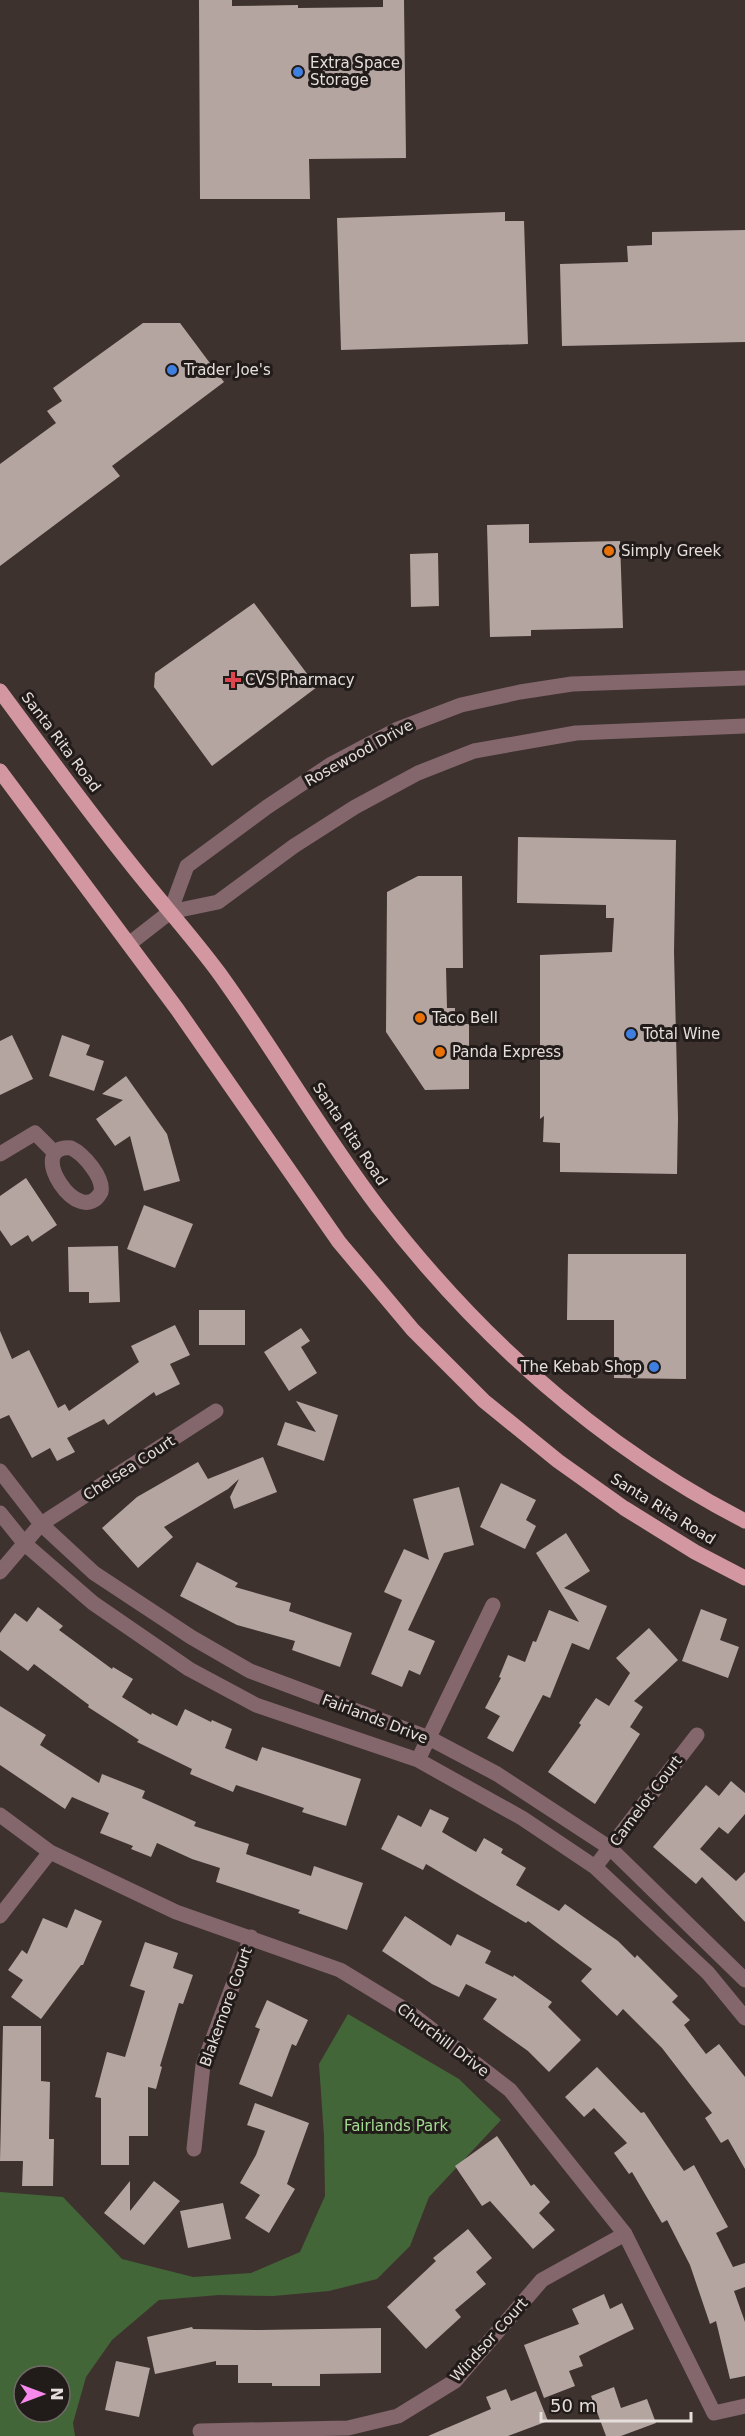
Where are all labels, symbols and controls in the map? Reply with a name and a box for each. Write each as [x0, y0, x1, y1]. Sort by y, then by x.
place label: Extra Space Storage [310, 54, 400, 89]
marker: Extra Space Storage [291, 65, 305, 79]
place label: Trader Joe's [183, 361, 271, 379]
marker: Trader Joe's [165, 363, 179, 377]
place label: Simply Greek [621, 542, 722, 560]
marker: Simply Greek [602, 544, 616, 558]
place label: CVS Pharmacy [245, 671, 355, 689]
marker: CVS Pharmacy [226, 673, 240, 687]
street label: Santa Rita Road [18, 689, 104, 795]
street label: Rosewood Drive [302, 716, 416, 790]
place label: Taco Bell [431, 1009, 498, 1027]
marker: Taco Bell [413, 1011, 427, 1025]
place label: Total Wine [642, 1025, 720, 1043]
marker: Total Wine [624, 1027, 638, 1041]
place label: Panda Express [452, 1043, 561, 1061]
marker: Panda Express [433, 1045, 447, 1059]
street label: Santa Rita Road [309, 1079, 391, 1189]
place label: The Kebab Shop [519, 1358, 642, 1376]
marker: The Kebab Shop [647, 1360, 661, 1374]
street label: Chelsea Court [80, 1432, 178, 1504]
street label: Santa Rita Road [607, 1470, 719, 1548]
street label: Fairlands Drive [320, 1691, 430, 1747]
street label: Camelot Court [606, 1752, 686, 1850]
street label: Blakemore Court [196, 1945, 256, 2069]
street label: Churchill Drive [394, 2000, 492, 2080]
park label: Fairlands Park [344, 2117, 448, 2135]
street label: Windsor Court [447, 2294, 532, 2386]
north arrow [12, 2364, 72, 2424]
scale bar [541, 2385, 691, 2423]
text: N [47, 2387, 66, 2401]
text: 50 m [550, 2395, 596, 2416]

